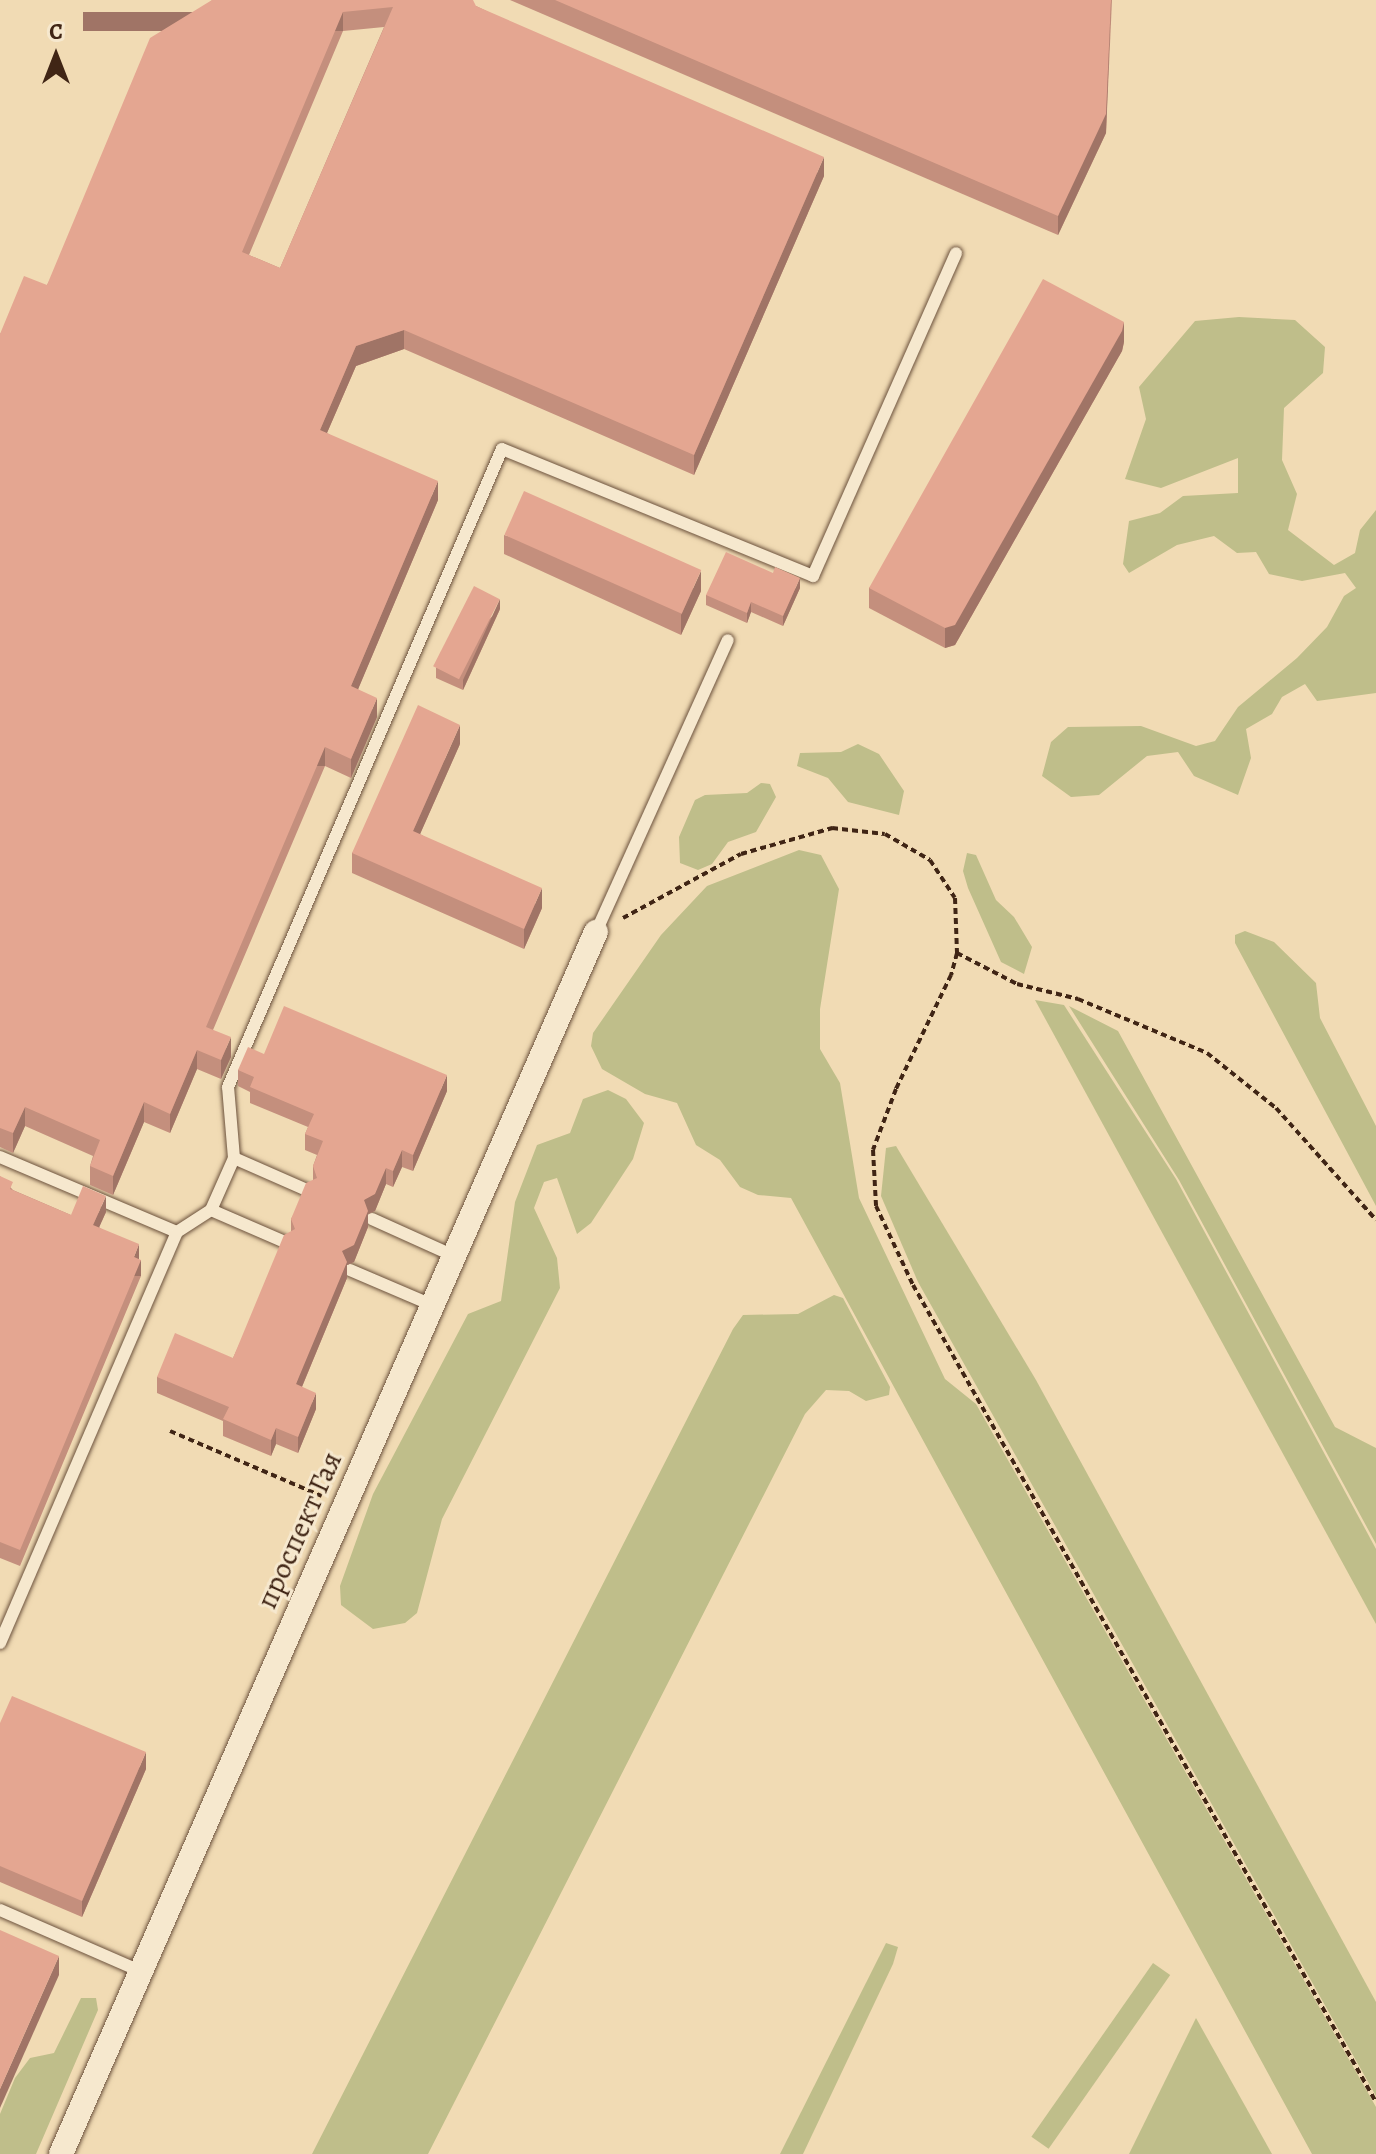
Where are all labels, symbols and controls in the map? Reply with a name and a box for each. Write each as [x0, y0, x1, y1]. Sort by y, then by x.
north arrow [16, 16, 96, 96]
text: С [49, 17, 63, 47]
street label: проспект Гая [248, 1446, 350, 1614]

